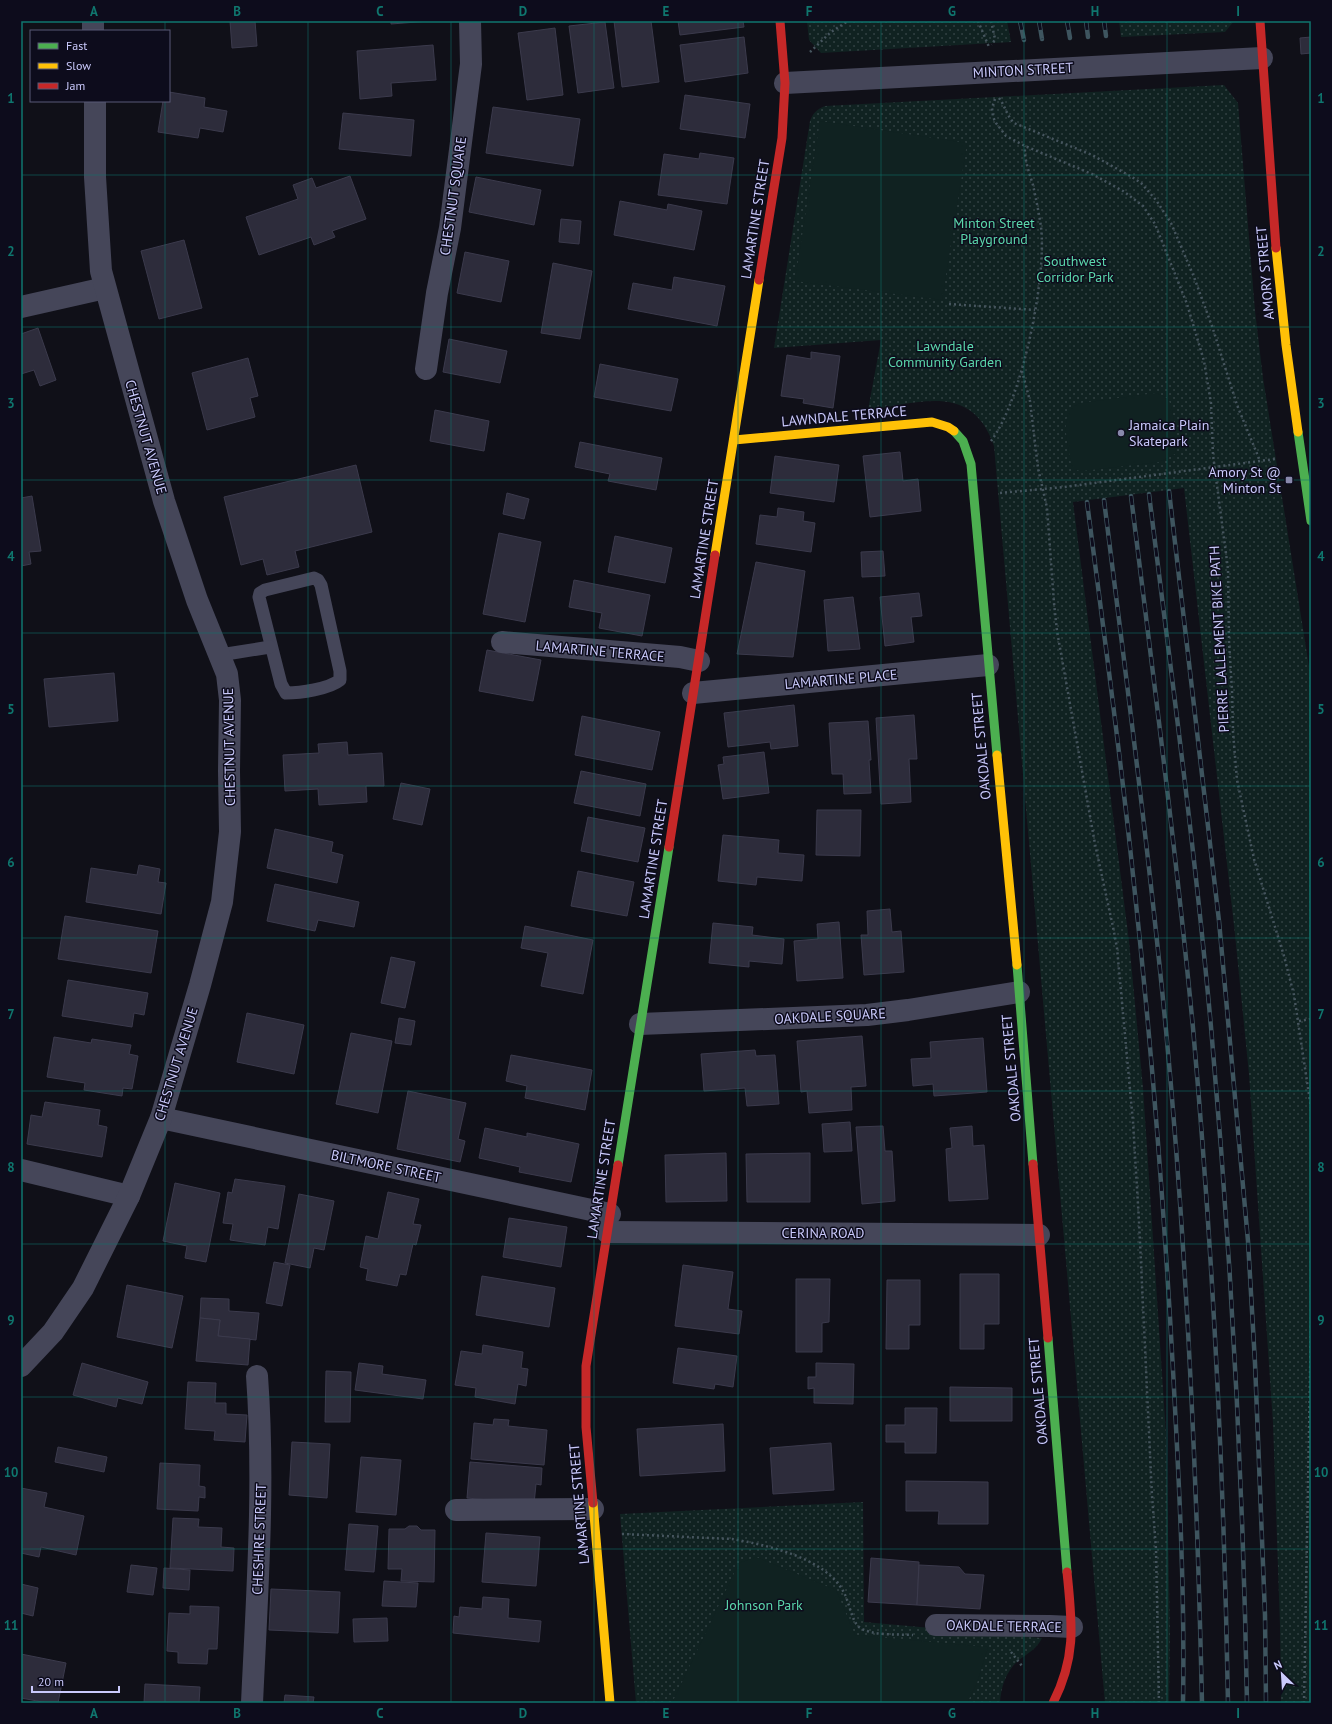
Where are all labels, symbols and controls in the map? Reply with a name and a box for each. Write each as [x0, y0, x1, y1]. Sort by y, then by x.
text: A [90, 3, 98, 20]
text: B [233, 3, 241, 20]
text: C [376, 3, 384, 20]
text: D [519, 3, 527, 20]
text: E [663, 3, 670, 20]
text: F [806, 3, 813, 20]
text: G [948, 3, 956, 20]
text: H [1091, 3, 1099, 20]
text: I [1236, 3, 1240, 20]
legend [30, 30, 170, 102]
text: Fast [66, 38, 87, 53]
text: Slow [66, 58, 91, 73]
street label: MINTON STREET [972, 58, 1074, 82]
text: Jam [65, 78, 85, 93]
text: 1 [7, 90, 15, 107]
text: 1 [1317, 90, 1325, 107]
street label: CHESTNUT SQUARE [436, 135, 470, 257]
street label: LAMARTINE STREET [737, 158, 773, 280]
park label: Minton Street Playground [953, 214, 1035, 248]
street label: AMORY STREET [1252, 225, 1278, 321]
text: 2 [7, 243, 15, 260]
text: 2 [1317, 243, 1325, 260]
park label: Southwest Corridor Park [1036, 252, 1114, 286]
park label: Lawndale Community Garden [888, 337, 1002, 371]
street label: CHESTNUT AVENUE [121, 378, 171, 496]
text: 3 [7, 395, 15, 412]
text: 3 [1317, 395, 1325, 412]
street label: LAWNDALE TERRACE [780, 402, 908, 430]
place label: Jamaica Plain Skatepark [1128, 416, 1209, 450]
marker: Jamaica Plain Skatepark [1116, 428, 1126, 438]
place label: Amory St @ Minton St [1209, 463, 1281, 497]
marker: Amory St @ Minton St [1284, 475, 1294, 485]
street label: LAMARTINE STREET [686, 478, 722, 600]
street label: PIERRE LALLEMENT BIKE PATH [1205, 545, 1233, 733]
text: 4 [7, 548, 15, 565]
text: 4 [1317, 548, 1325, 565]
street label: LAMARTINE TERRACE [535, 636, 665, 666]
street label: LAMARTINE PLACE [784, 665, 898, 693]
street label: CHESTNUT AVENUE [219, 688, 239, 806]
street label: OAKDALE STREET [967, 691, 995, 800]
text: 5 [7, 701, 15, 718]
text: 5 [1317, 701, 1325, 718]
street label: LAMARTINE STREET [635, 798, 671, 920]
text: 6 [7, 854, 15, 871]
text: 6 [1317, 854, 1325, 871]
street label: OAKDALE SQUARE [774, 1004, 886, 1028]
street label: CHESTNUT AVENUE [150, 1005, 202, 1123]
text: 7 [7, 1006, 15, 1023]
text: 7 [1317, 1006, 1325, 1023]
street label: OAKDALE STREET [997, 1013, 1025, 1122]
street label: LAMARTINE STREET [583, 1118, 619, 1240]
street label: BILTMORE STREET [329, 1146, 443, 1187]
text: 8 [7, 1159, 15, 1176]
text: 8 [1317, 1159, 1325, 1176]
street label: CERINA ROAD [782, 1224, 864, 1242]
text: 9 [7, 1312, 15, 1329]
text: 9 [1317, 1312, 1325, 1329]
street label: OAKDALE STREET [1024, 1336, 1052, 1445]
street label: LAMARTINE STREET [565, 1443, 593, 1565]
text: 10 [4, 1464, 18, 1481]
text: 10 [1314, 1464, 1328, 1481]
street label: CHESHIRE STREET [248, 1483, 270, 1595]
park label: Johnson Park [724, 1596, 803, 1614]
street label: OAKDALE TERRACE [946, 1616, 1062, 1636]
text: 11 [4, 1617, 18, 1634]
text: 11 [1314, 1617, 1328, 1634]
north arrow [1262, 1654, 1302, 1694]
text: N [1272, 1657, 1284, 1673]
scale bar [32, 1668, 119, 1694]
text: 20 m [38, 1674, 64, 1689]
text: A [90, 1705, 98, 1722]
text: B [233, 1705, 241, 1722]
text: C [376, 1705, 384, 1722]
text: D [519, 1705, 527, 1722]
text: E [663, 1705, 670, 1722]
text: F [806, 1705, 813, 1722]
text: G [948, 1705, 956, 1722]
text: H [1091, 1705, 1099, 1722]
text: I [1236, 1705, 1240, 1722]

